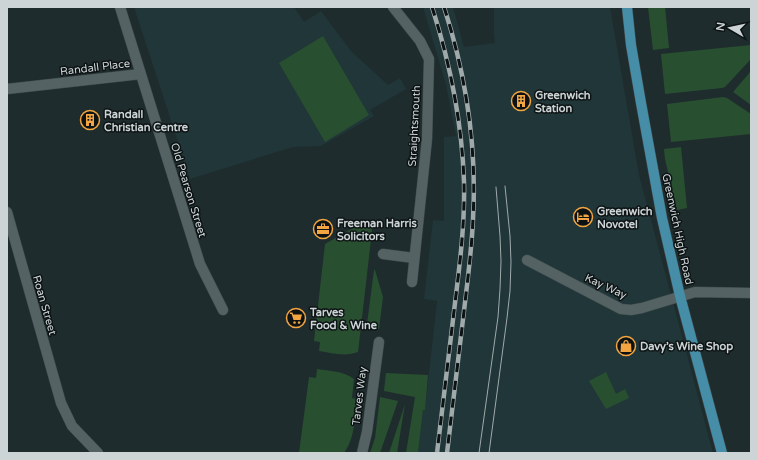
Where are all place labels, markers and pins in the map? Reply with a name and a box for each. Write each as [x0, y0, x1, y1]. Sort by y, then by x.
place label: Greenwich Station [535, 89, 591, 115]
building icon: Greenwich Station [510, 90, 532, 112]
place label: Randall Christian Centre [104, 108, 189, 134]
building icon: Randall Christian Centre [79, 109, 101, 131]
place label: Greenwich Novotel [597, 205, 653, 231]
hotel icon: Greenwich Novotel [572, 206, 594, 228]
place label: Freeman Harris Solicitors [337, 217, 417, 243]
office icon: Freeman Harris Solicitors [312, 218, 334, 240]
place label: Tarves Food & Wine [309, 306, 378, 332]
supermarket icon: Tarves Food & Wine [285, 307, 307, 329]
shop icon: Davy’s Wine Shop [615, 335, 637, 357]
place label: Davy’s Wine Shop [640, 340, 733, 354]

